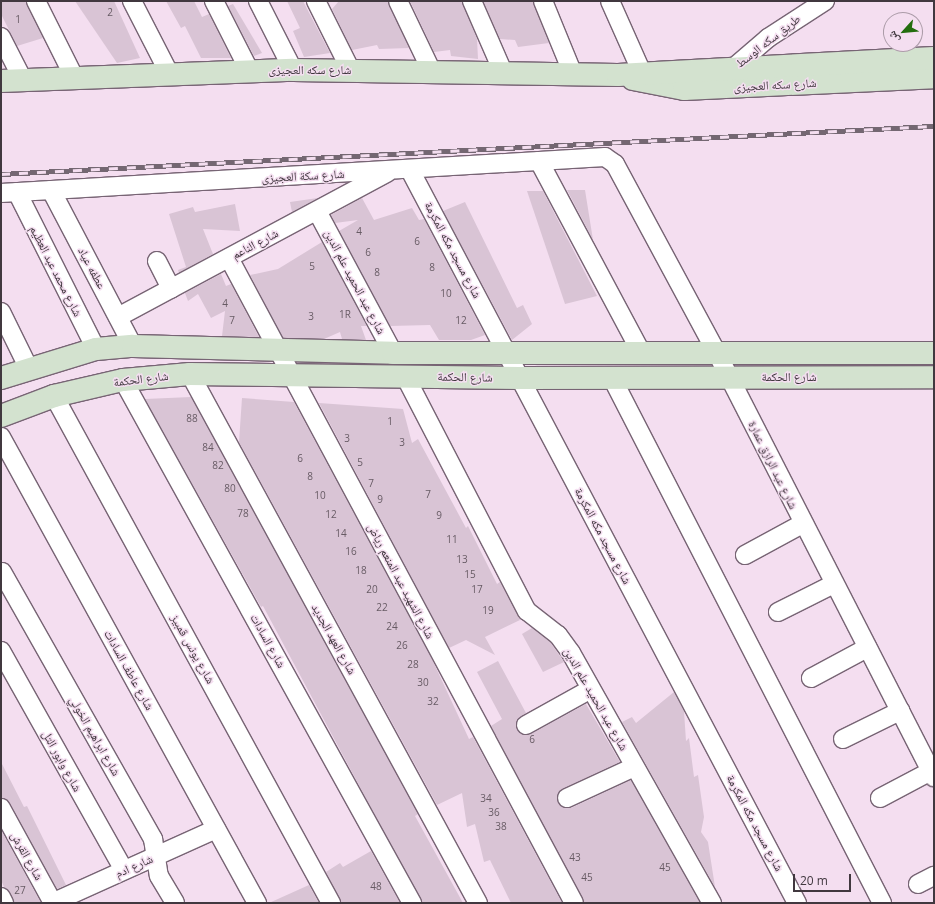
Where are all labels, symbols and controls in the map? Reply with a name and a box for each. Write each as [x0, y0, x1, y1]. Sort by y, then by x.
house number: 2 [107, 7, 113, 19]
street label: طريق سكه الوسط [733, 11, 803, 71]
north arrow [883, 12, 923, 52]
house number: 1 [15, 14, 21, 26]
text: ش [883, 29, 902, 46]
street label: شارع سكه العجيزى [269, 63, 351, 77]
street label: شارع سكه العجيزى [733, 76, 817, 94]
street label: شارع سكة العجيزى [261, 167, 345, 185]
street label: شارع مسجد مكه المكرمة [421, 199, 485, 301]
street label: شارع محمد عبد العظيم [27, 223, 85, 319]
street label: شارع الناعم [229, 226, 281, 262]
house number: 4 [356, 226, 362, 238]
street label: شارع عبد الحميد علم الدين [321, 227, 389, 337]
house number: 6 [414, 236, 420, 248]
street label: عطفه عياد [75, 245, 109, 291]
house number: 6 [365, 247, 371, 259]
house number: 5 [309, 261, 315, 273]
house number: 8 [429, 262, 435, 274]
house number: 8 [374, 267, 380, 279]
house number: 10 [440, 288, 452, 300]
house number: 4 [222, 298, 228, 310]
house number: 1R [339, 309, 351, 321]
house number: 3 [308, 311, 314, 323]
house number: 7 [229, 315, 235, 327]
house number: 12 [455, 315, 467, 327]
street label: شارع الحكمة [113, 368, 169, 390]
street label: شارع الحكمة [437, 369, 493, 385]
street label: شارع الحكمة [761, 370, 817, 384]
house number: 88 [186, 413, 198, 425]
house number: 1 [387, 416, 393, 428]
street label: شارع عبد الرازق عمارة [745, 418, 801, 512]
house number: 3 [344, 433, 350, 445]
house number: 3 [399, 437, 405, 449]
house number: 84 [202, 442, 214, 454]
house number: 6 [297, 453, 303, 465]
house number: 5 [357, 457, 363, 469]
house number: 82 [212, 460, 224, 472]
house number: 8 [307, 471, 313, 483]
house number: 7 [368, 478, 374, 490]
house number: 80 [224, 483, 236, 495]
street label: شارع مسجد مكه المكرمة [571, 485, 635, 587]
house number: 7 [425, 489, 431, 501]
house number: 10 [314, 490, 326, 502]
house number: 9 [377, 494, 383, 506]
house number: 78 [237, 508, 249, 520]
house number: 12 [325, 509, 337, 521]
house number: 9 [436, 510, 442, 522]
street label: شارع الشهيد عبد المنعم رياض [364, 521, 438, 641]
house number: 14 [335, 528, 347, 540]
house number: 11 [446, 534, 458, 546]
house number: 16 [345, 546, 357, 558]
house number: 13 [456, 554, 468, 566]
house number: 18 [355, 565, 367, 577]
house number: 15 [464, 569, 476, 581]
house number: 20 [366, 584, 378, 596]
house number: 17 [471, 584, 483, 596]
street label: شارع العهد الجديد [309, 601, 359, 677]
house number: 22 [376, 602, 388, 614]
house number: 19 [482, 605, 494, 617]
street label: شارع يونس قمبيز [168, 612, 218, 686]
street label: شارع السادات [247, 612, 289, 670]
house number: 24 [386, 621, 398, 633]
street label: شارع عاطف السادات [101, 627, 157, 713]
house number: 26 [396, 640, 408, 652]
street label: شارع عبد الحميد علم الدين [561, 645, 631, 753]
house number: 28 [407, 659, 419, 671]
house number: 30 [417, 677, 429, 689]
street label: شارع ابراهيم الخولي [66, 694, 124, 778]
house number: 32 [427, 696, 439, 708]
street label: شارع وابور التل [39, 728, 85, 794]
house number: 6 [529, 734, 535, 746]
street label: شارع مسجد مكه المكرمة [723, 772, 787, 874]
house number: 34 [480, 793, 492, 805]
house number: 36 [488, 807, 500, 819]
house number: 38 [495, 821, 507, 833]
street label: شارع القرش [8, 829, 46, 883]
street label: شارع ادم [113, 851, 155, 881]
house number: 43 [569, 852, 581, 864]
house number: 45 [659, 862, 671, 874]
scale bar [795, 866, 853, 892]
house number: 45 [581, 872, 593, 884]
text: 20 m [800, 872, 828, 889]
house number: 48 [370, 881, 382, 893]
house number: 27 [14, 885, 26, 897]

